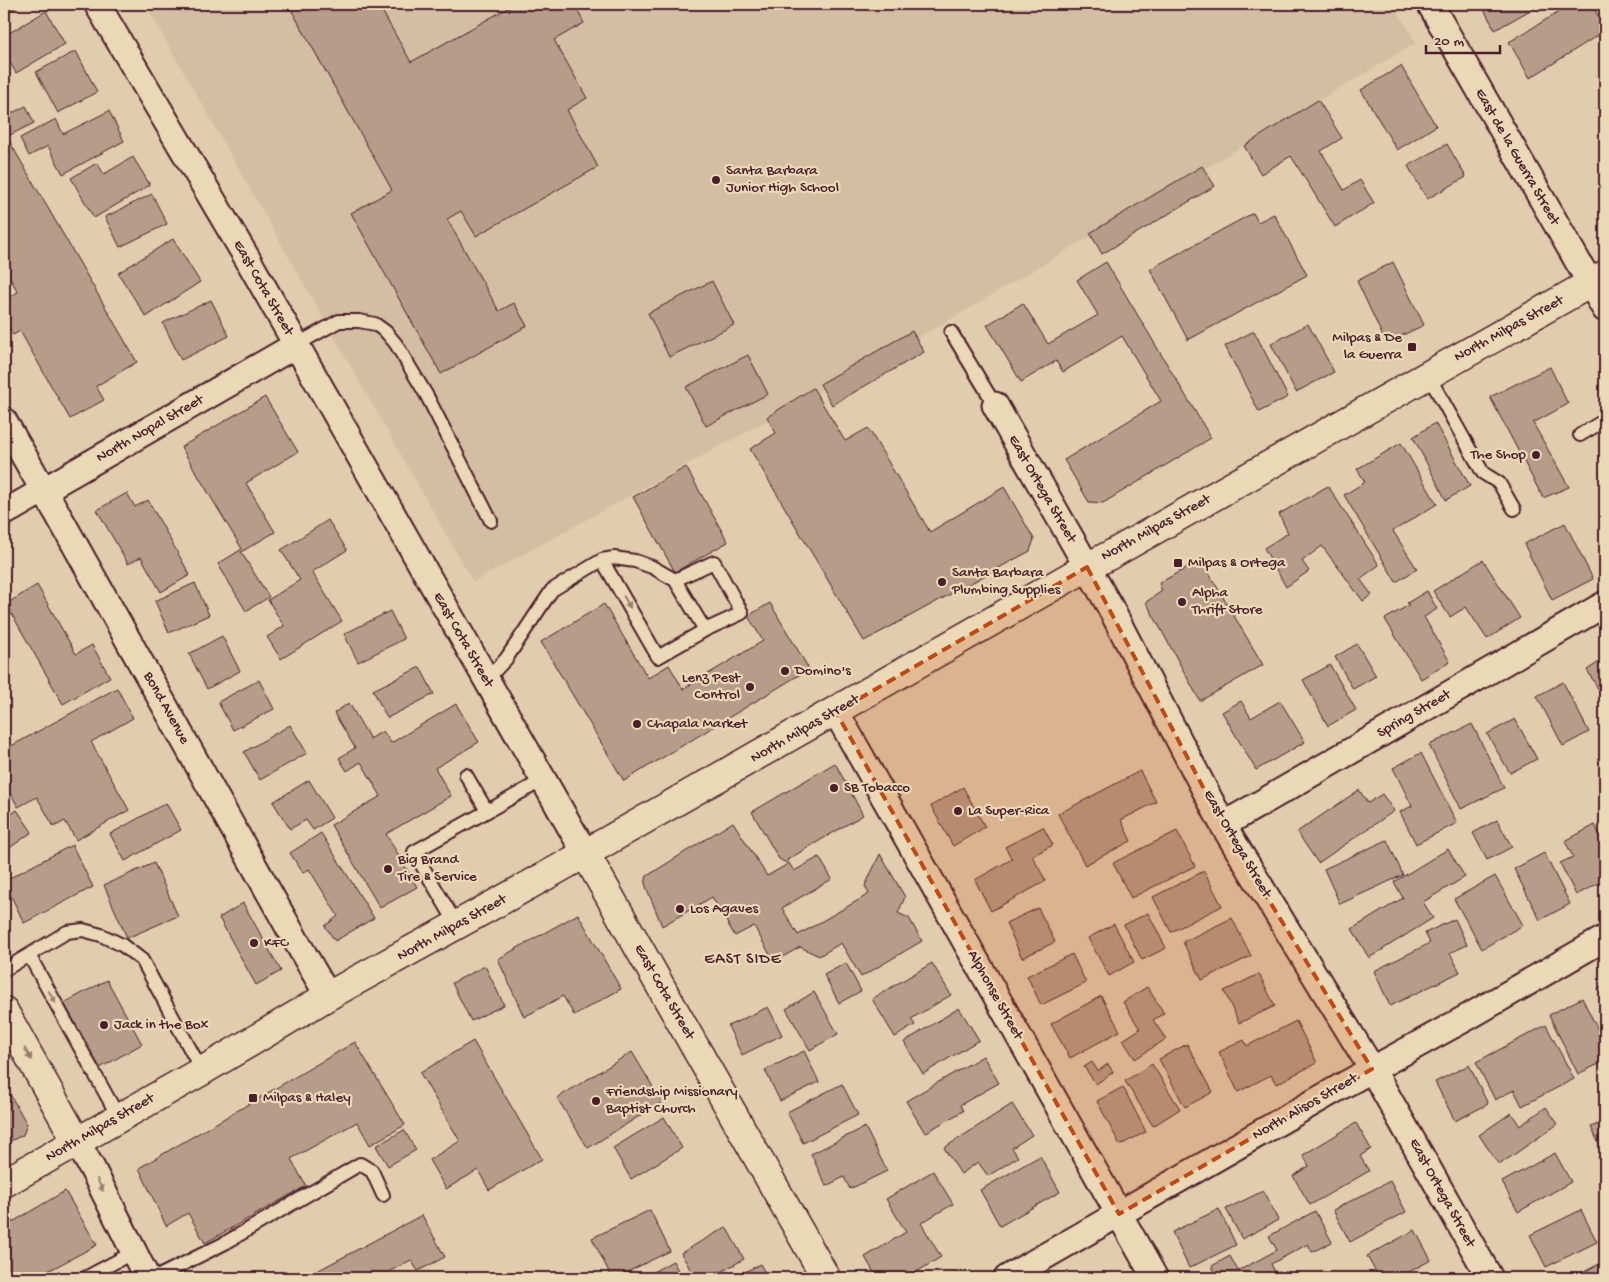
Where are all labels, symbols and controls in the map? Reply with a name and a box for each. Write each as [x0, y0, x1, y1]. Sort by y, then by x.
scale bar [1426, 22, 1500, 54]
text: 20 m [1434, 33, 1464, 51]
street label: East de la Guerra Street [1470, 85, 1564, 230]
place label: Santa Barbara Junior High School [726, 162, 839, 197]
marker: Santa Barbara Junior High School [710, 174, 722, 186]
street label: East Cota Street [229, 237, 298, 340]
street label: North Milpas Street [1451, 291, 1569, 367]
place label: Milpas & De la Guerra [1332, 329, 1403, 364]
marker: Milpas & De la Guerra [1406, 341, 1418, 353]
street label: North Nopal Street [93, 390, 208, 467]
street label: East Ortega Street [1004, 432, 1081, 548]
place label: The Shop [1470, 446, 1527, 464]
marker: The Shop [1530, 449, 1542, 461]
street label: North Milpas Street [1098, 490, 1216, 566]
place label: Milpas & Ortega [1188, 554, 1286, 572]
marker: Milpas & Ortega [1172, 557, 1184, 569]
place label: Santa Barbara Plumbing Supplies [951, 564, 1061, 599]
marker: Santa Barbara Plumbing Supplies [936, 576, 948, 588]
place label: Alpha Thrift Store [1191, 584, 1263, 619]
street label: East Cota Street [429, 589, 498, 692]
one-way arrow [622, 595, 631, 609]
marker: Alpha Thrift Store [1176, 596, 1188, 608]
place label: Domino's [794, 662, 851, 680]
marker: Domino's [779, 665, 791, 677]
street label: Bond Avenue [138, 668, 193, 748]
place label: Lenz Pest Control [682, 669, 742, 704]
marker: Lenz Pest Control [744, 681, 756, 693]
street label: Spring Street [1374, 685, 1456, 742]
street label: North Milpas Street [748, 690, 864, 767]
place label: Chapala Market [647, 715, 749, 733]
marker: Chapala Market [631, 718, 643, 730]
place label: SB Tobacco [844, 779, 910, 797]
marker: SB Tobacco [828, 782, 840, 794]
street label: East Ortega Street [1199, 787, 1276, 903]
place label: La Super-Rica [968, 802, 1050, 820]
marker: La Super-Rica [952, 805, 964, 817]
place label: Big Brand Tire & Service [397, 851, 477, 886]
marker: Big Brand Tire & Service [382, 863, 394, 875]
street label: North Milpas Street [394, 890, 512, 966]
place label: Los Agaves [690, 900, 758, 918]
marker: Los Agaves [674, 903, 686, 915]
place label: KFC [264, 934, 289, 952]
marker: KFC [248, 937, 260, 949]
street label: East Cota Street [630, 941, 699, 1044]
street label: Alphonse Street [963, 947, 1028, 1044]
district label: EAST SIDE [704, 951, 782, 970]
one-way arrow [48, 990, 56, 1005]
place label: Jack in the Box [114, 1016, 208, 1034]
marker: Jack in the Box [98, 1019, 110, 1031]
one-way arrow [23, 1047, 32, 1060]
street label: North Alisos Street [1249, 1069, 1362, 1144]
place label: Friendship Missionary Baptist Church [605, 1083, 738, 1118]
street label: North Milpas Street [43, 1089, 159, 1166]
place label: Milpas & Haley [263, 1089, 351, 1107]
marker: Milpas & Haley [247, 1092, 259, 1104]
marker: Friendship Missionary Baptist Church [590, 1095, 602, 1107]
street label: East Ortega Street [1405, 1136, 1480, 1252]
one-way arrow [96, 1177, 104, 1192]

